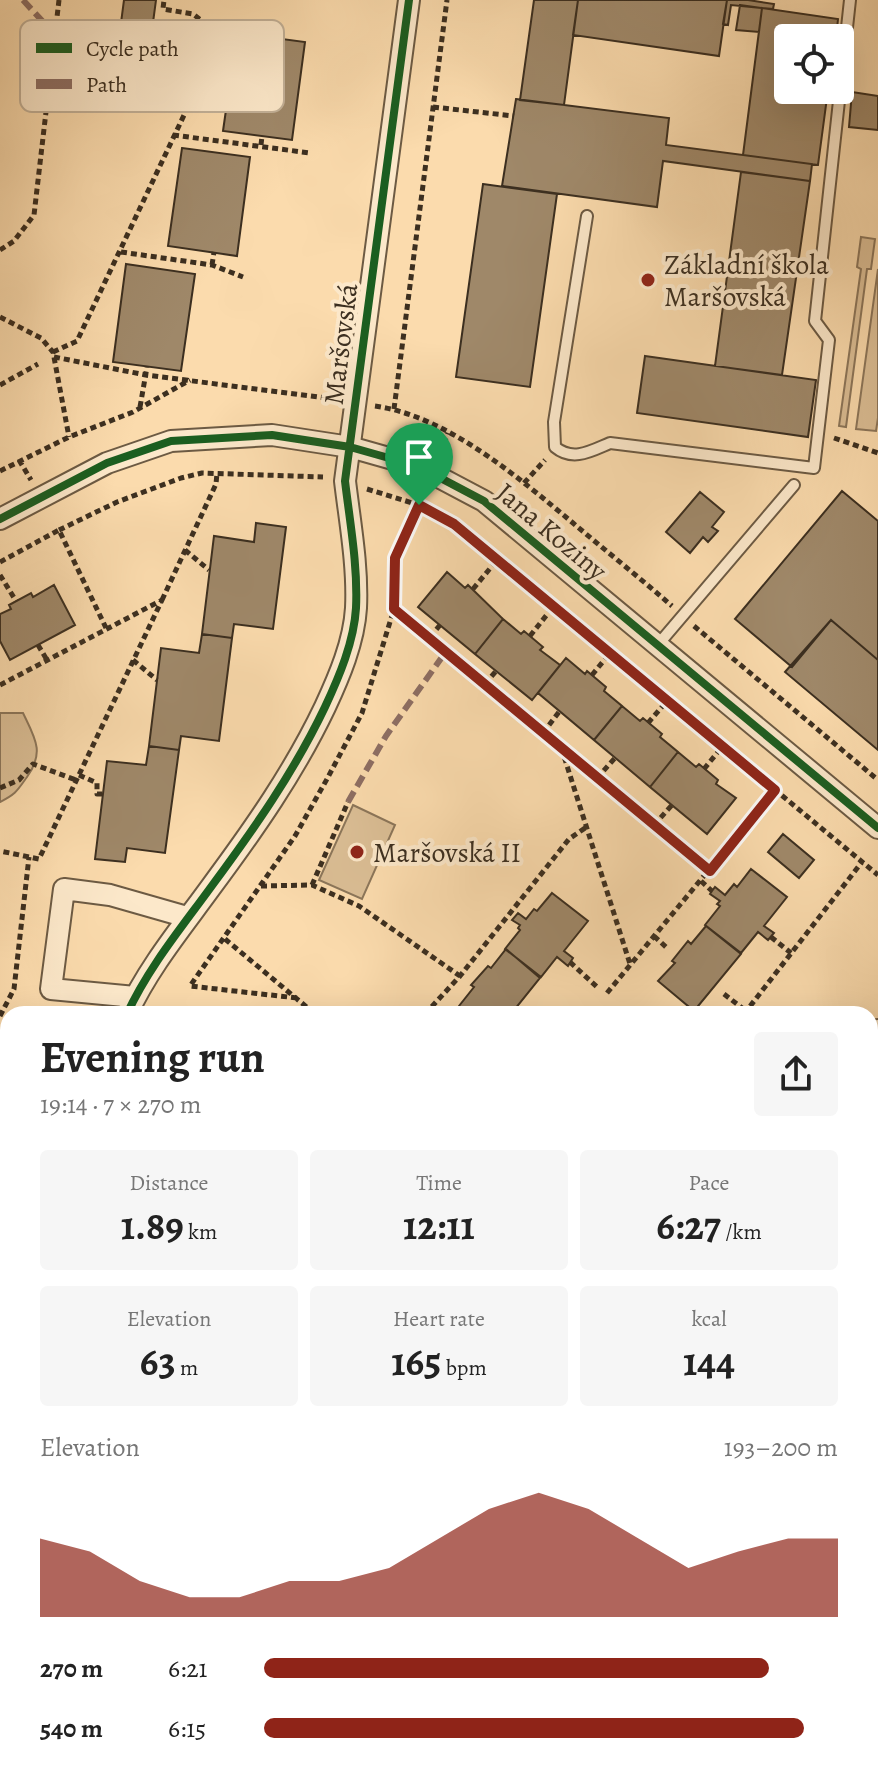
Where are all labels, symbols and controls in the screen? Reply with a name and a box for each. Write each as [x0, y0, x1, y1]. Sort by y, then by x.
legend [20, 20, 284, 112]
map controls [774, 24, 854, 104]
button: locate [774, 24, 854, 104]
text: Cycle path [86, 34, 179, 64]
text: Path [86, 70, 127, 100]
place label: Základní škola Maršovská [664, 246, 829, 316]
marker: Základní škola Maršovská [639, 271, 657, 289]
street label: Maršovská [315, 281, 367, 407]
pin [385, 423, 453, 505]
icon: arrive [397, 435, 441, 479]
street label: Jana Koziny [488, 474, 615, 590]
place label: Maršovská II [373, 834, 521, 872]
marker: Maršovská II [348, 843, 366, 861]
text: Evening run [40, 1027, 265, 1087]
button: share [754, 1032, 838, 1116]
text: 19:14 · 7 × 270 m [40, 1087, 201, 1122]
text: Distance [130, 1168, 208, 1198]
text: Time [416, 1168, 462, 1198]
text: Pace [689, 1168, 729, 1198]
text: 1.89 [121, 1198, 184, 1253]
text: 12:11 [403, 1198, 475, 1253]
text: 6:27 [656, 1198, 721, 1253]
text: km [184, 1217, 217, 1247]
text: /km [721, 1217, 762, 1247]
text: Elevation [127, 1304, 211, 1334]
text: Heart rate [393, 1304, 485, 1334]
text: kcal [691, 1304, 727, 1334]
text: 63 [140, 1334, 176, 1389]
text: 165 [391, 1334, 441, 1389]
text: 144 [683, 1334, 735, 1389]
text: m [176, 1353, 198, 1383]
text: bpm [441, 1353, 487, 1383]
text: Elevation [40, 1430, 140, 1465]
text: 193–200 m [724, 1430, 838, 1465]
text: 270 m [40, 1651, 103, 1686]
text: 6:21 [168, 1651, 207, 1686]
text: 540 m [40, 1711, 103, 1746]
text: 6:15 [168, 1711, 206, 1746]

